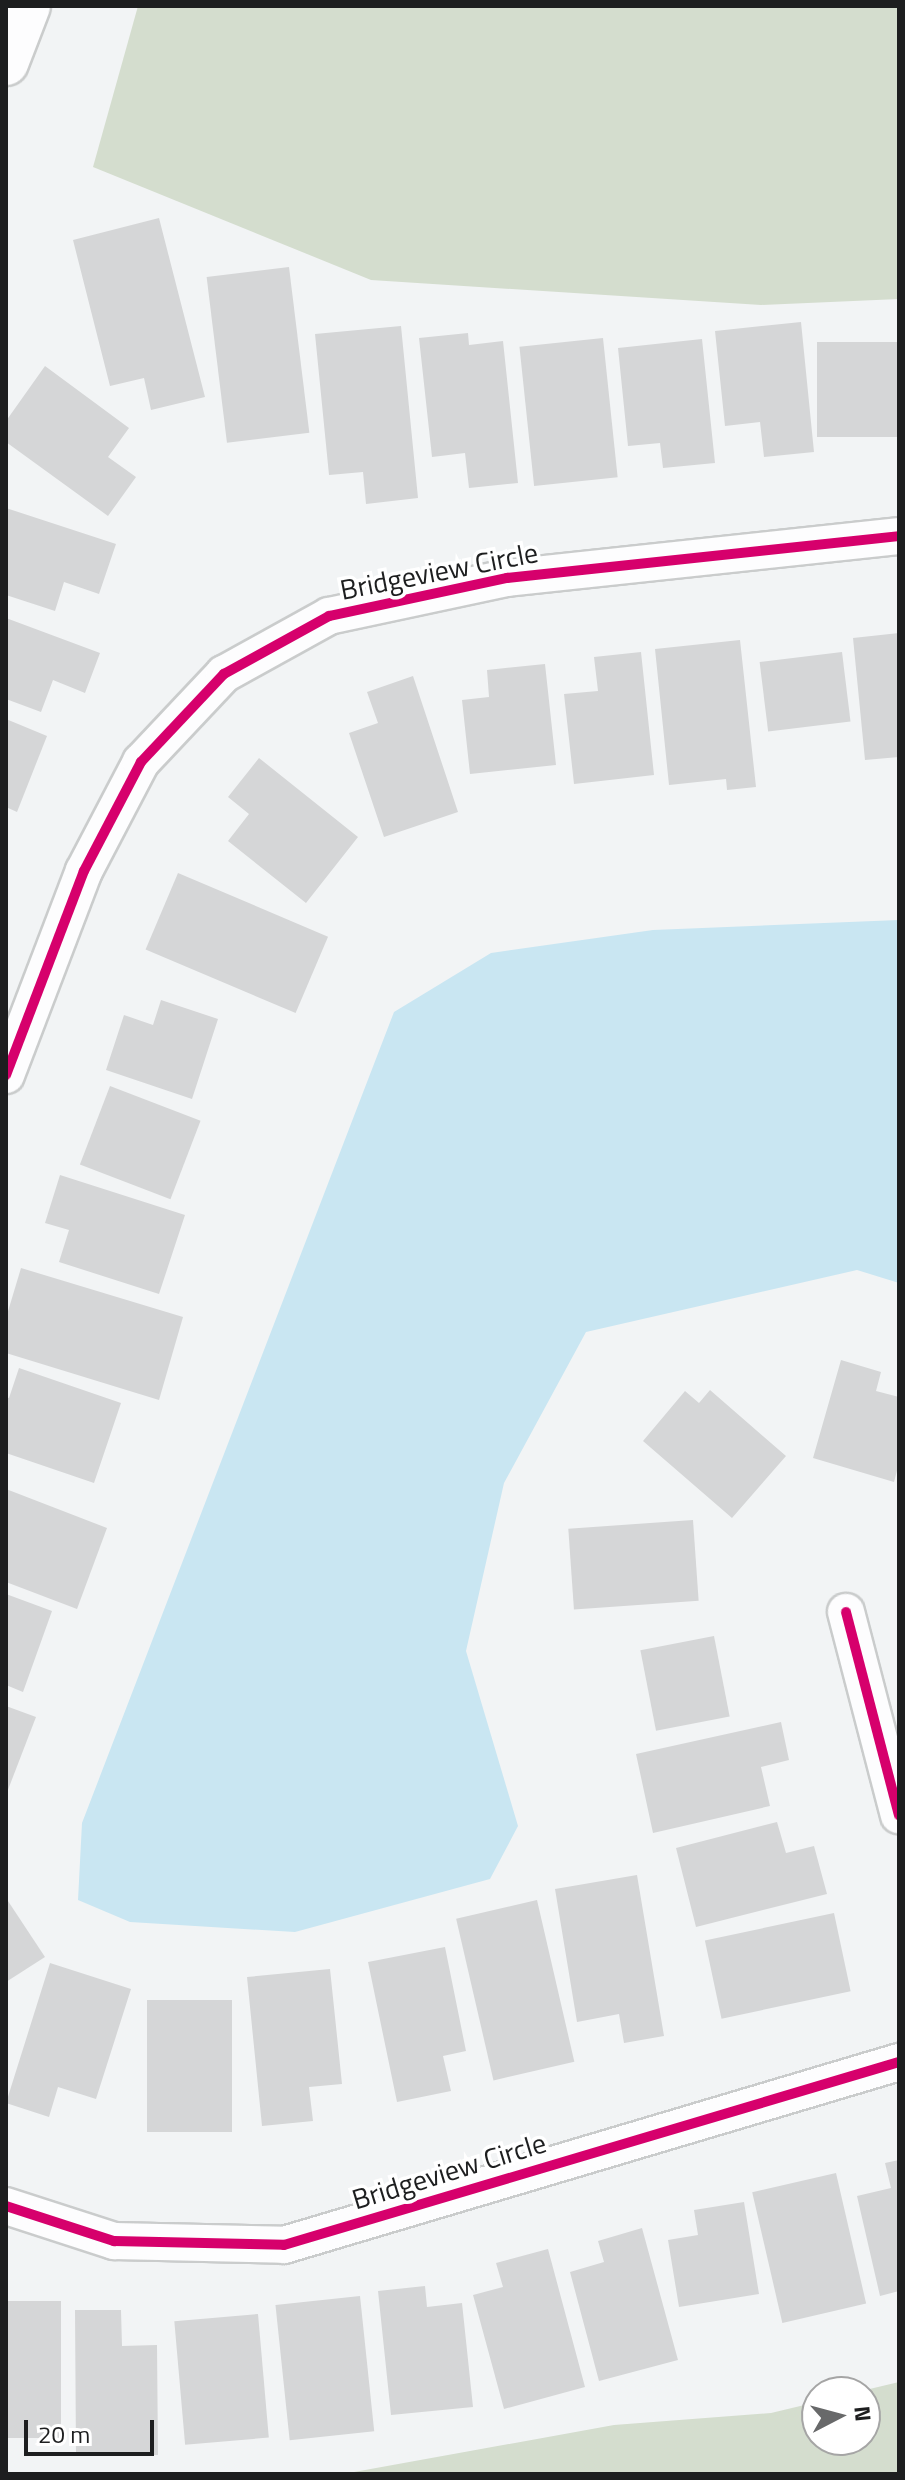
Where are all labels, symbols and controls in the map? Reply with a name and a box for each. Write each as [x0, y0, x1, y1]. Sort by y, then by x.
street label: Bridgeview Circle [337, 535, 541, 607]
street label: Bridgeview Circle [348, 2126, 550, 2216]
north arrow [801, 2376, 881, 2456]
scale bar [28, 2404, 158, 2454]
text: N [845, 2404, 881, 2423]
text: 20 m [38, 2416, 90, 2452]

